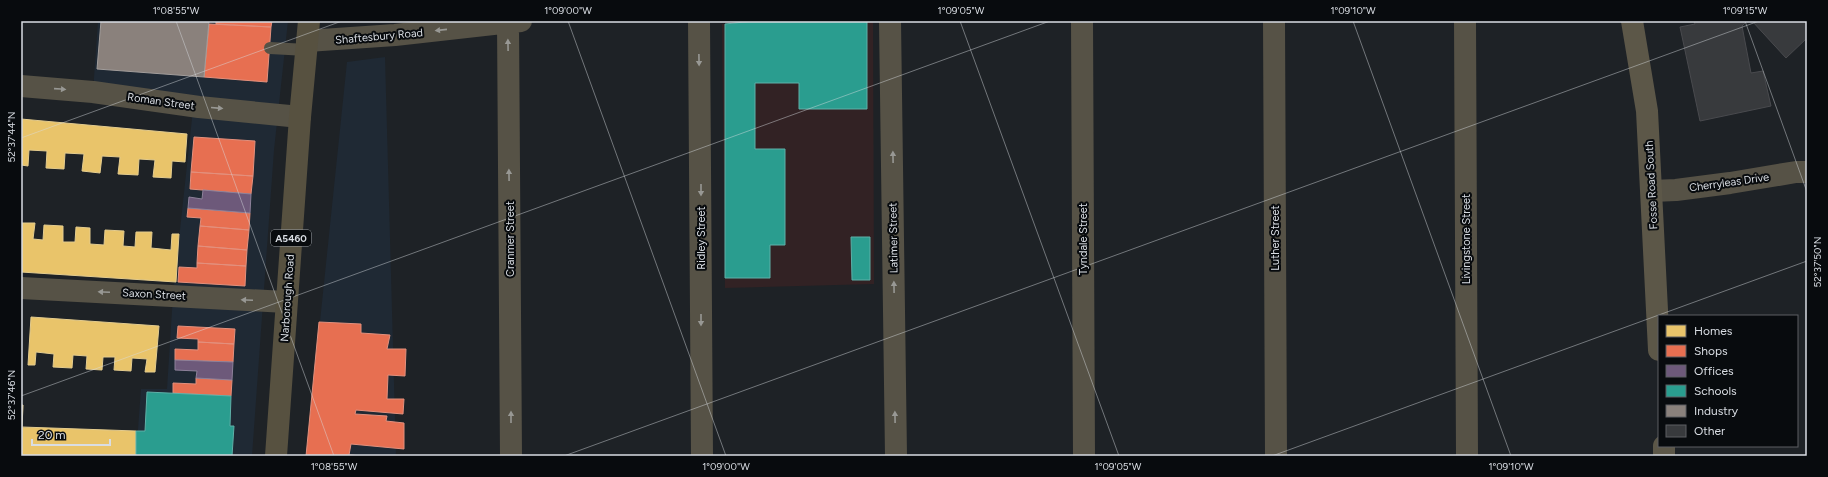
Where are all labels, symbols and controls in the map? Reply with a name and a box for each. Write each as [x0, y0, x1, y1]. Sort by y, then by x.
text: 1°08'55"W [153, 4, 200, 17]
text: 1°09'00"W [544, 4, 592, 17]
text: 1°09'05"W [938, 4, 985, 17]
text: 1°09'10"W [1330, 4, 1376, 17]
text: 1°09'15"W [1723, 4, 1768, 17]
street label: Shaftesbury Road [335, 26, 423, 47]
one-way arrow [435, 26, 447, 33]
one-way arrow [505, 38, 511, 51]
one-way arrow [696, 54, 702, 67]
one-way arrow [54, 86, 66, 93]
street label: Roman Street [126, 90, 195, 113]
one-way arrow [211, 105, 223, 112]
text: 52°37'44"N [5, 111, 18, 163]
street label: Fosse Road South [1643, 140, 1660, 230]
one-way arrow [890, 150, 896, 163]
one-way arrow [506, 168, 512, 181]
street label: Cherryleas Drive [1688, 170, 1770, 195]
one-way arrow [698, 184, 704, 197]
street label: Livingstone Street [1460, 194, 1473, 284]
street label: Cranmer Street [504, 201, 517, 277]
street label: Latimer Street [886, 203, 901, 273]
street label: Tyndale Street [1077, 203, 1090, 275]
street label: Luther Street [1269, 205, 1282, 271]
street label: Ridley Street [695, 206, 708, 270]
road number: A5460 [271, 230, 311, 246]
text: 52°37'50"N [1811, 237, 1824, 287]
street label: Narborough Road [278, 254, 297, 342]
one-way arrow [891, 280, 897, 293]
street label: Saxon Street [122, 286, 186, 303]
one-way arrow [98, 288, 110, 295]
one-way arrow [241, 296, 253, 303]
one-way arrow [698, 314, 704, 327]
legend [1658, 315, 1798, 447]
text: Homes [1694, 324, 1733, 338]
text: Shops [1694, 344, 1728, 358]
text: Offices [1694, 364, 1734, 378]
text: 52°37'46"N [5, 370, 18, 420]
text: Schools [1694, 384, 1737, 398]
text: Industry [1694, 404, 1739, 418]
one-way arrow [508, 410, 514, 423]
one-way arrow [892, 410, 898, 423]
scale bar [32, 421, 110, 447]
text: Other [1694, 424, 1725, 438]
text: 20 m [38, 428, 66, 442]
text: 1°08'55"W [311, 460, 358, 473]
text: 1°09'00"W [702, 460, 750, 473]
text: 1°09'05"W [1095, 460, 1142, 473]
text: 1°09'10"W [1488, 460, 1534, 473]

